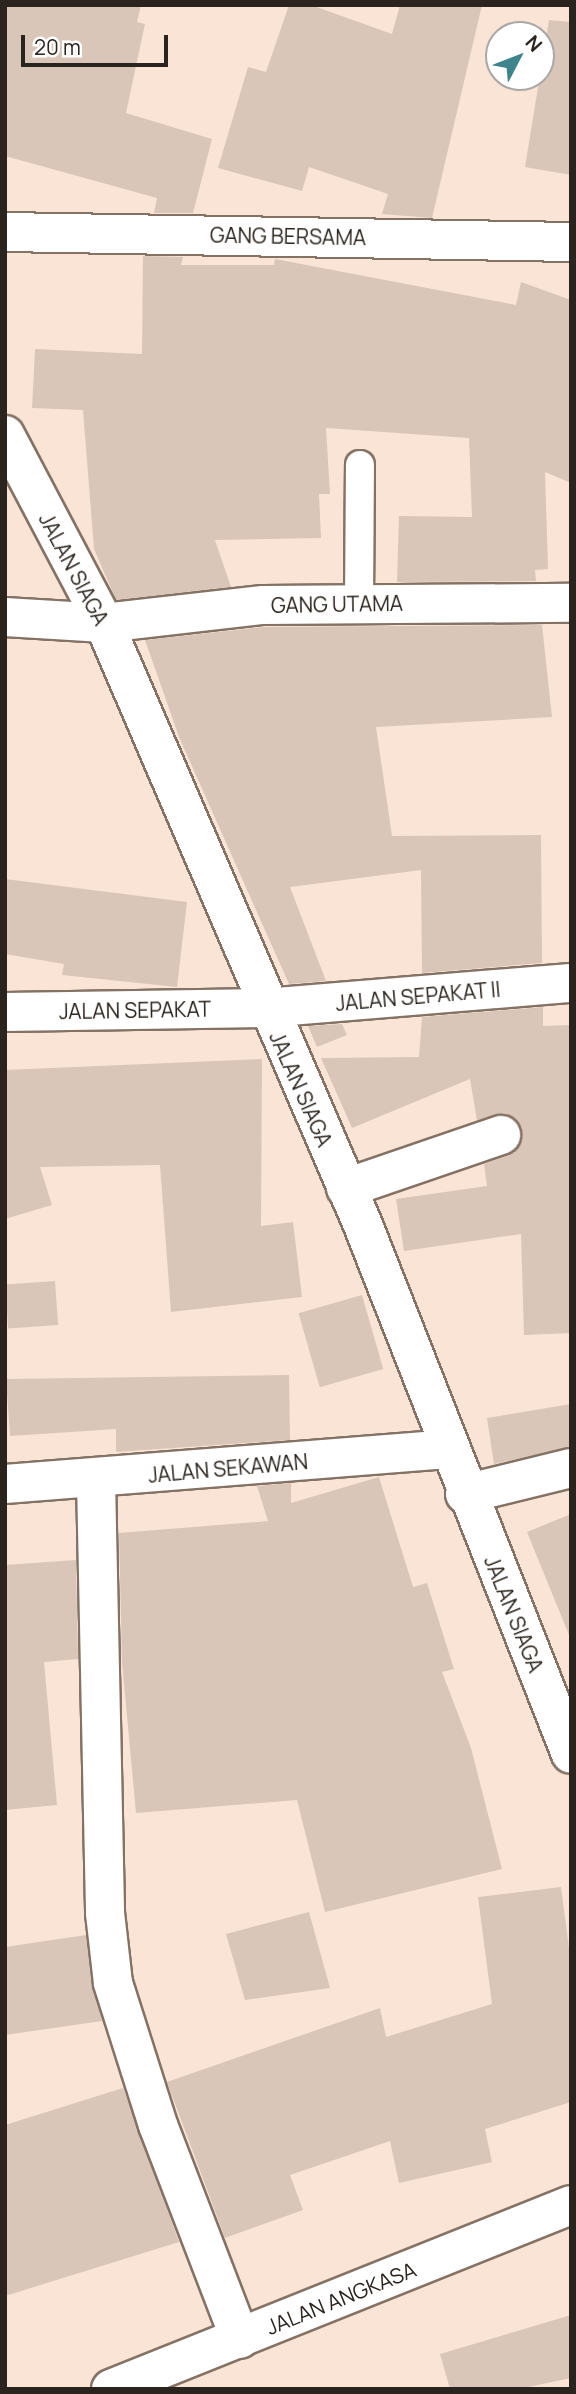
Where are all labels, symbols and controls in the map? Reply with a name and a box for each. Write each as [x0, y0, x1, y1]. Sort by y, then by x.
scale bar [24, 21, 172, 65]
north arrow [485, 21, 555, 91]
text: N [520, 30, 548, 57]
text: 20 m [34, 33, 81, 61]
street label: GANG BERSAMA [210, 222, 366, 250]
street label: JALAN SIAGA [34, 509, 114, 629]
street label: GANG UTAMA [271, 590, 403, 618]
street label: JALAN SEPAKAT II [334, 976, 502, 1016]
street label: JALAN SEPAKAT [59, 996, 211, 1024]
street label: JALAN SIAGA [264, 1027, 338, 1151]
street label: JALAN SEKAWAN [147, 1448, 309, 1488]
street label: JALAN SIAGA [479, 1552, 549, 1676]
street label: JALAN ANGKASA [262, 2256, 420, 2340]

